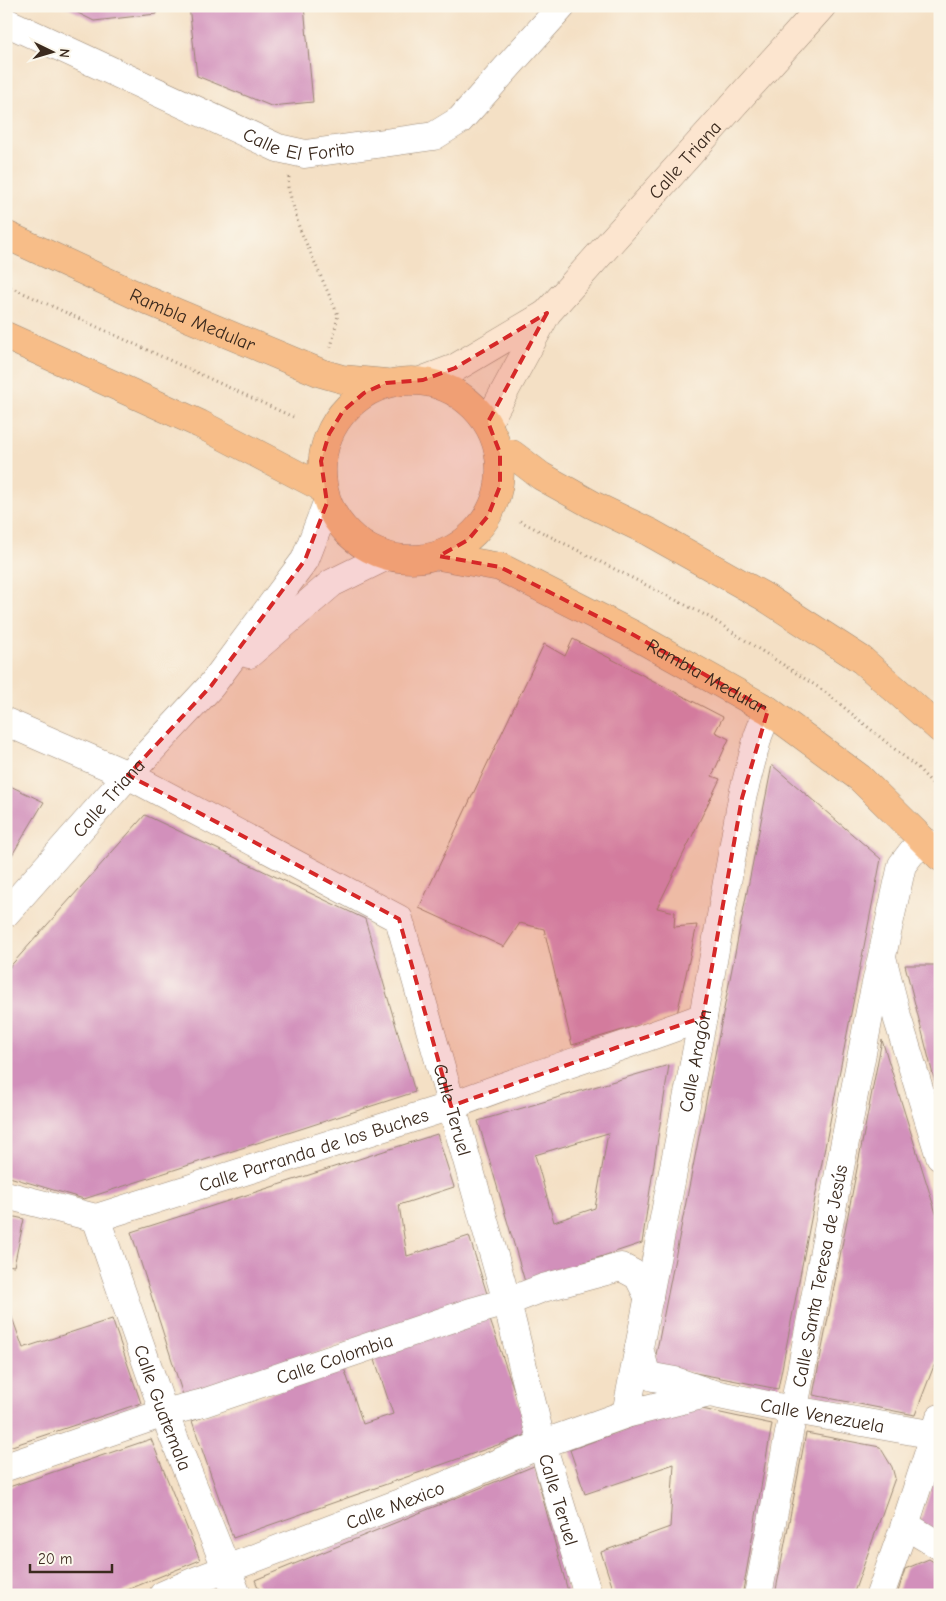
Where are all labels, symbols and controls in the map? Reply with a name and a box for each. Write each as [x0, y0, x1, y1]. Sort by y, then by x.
north arrow [28, 28, 78, 78]
text: N [56, 48, 73, 58]
street label: Calle Triana [644, 116, 726, 204]
street label: Calle El Forito [239, 123, 356, 166]
street label: Rambla Medular [126, 284, 259, 357]
street label: Rambla Medular [643, 635, 771, 719]
street label: Calle Triana [68, 755, 149, 842]
street label: Calle Aragón [675, 1008, 716, 1114]
street label: Calle Teruel [428, 1061, 475, 1158]
street label: Calle Parranda de los Buches [196, 1104, 431, 1197]
street label: Calle Santa Teresa de Jesús [788, 1163, 852, 1389]
street label: Calle Colombia [274, 1329, 396, 1389]
street label: Calle Guatemala [129, 1342, 196, 1474]
street label: Calle Venezuela [758, 1394, 886, 1438]
street label: Calle Teruel [534, 1451, 582, 1548]
street label: Calle Mexico [343, 1477, 448, 1534]
scale bar [30, 1541, 112, 1573]
text: 20 m [38, 1550, 72, 1568]

